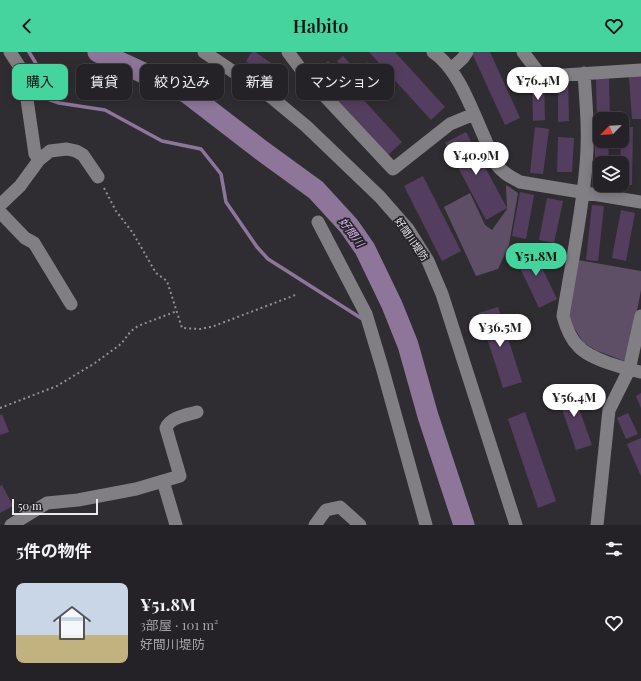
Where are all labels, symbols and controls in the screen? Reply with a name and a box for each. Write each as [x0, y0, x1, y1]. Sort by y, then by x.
text: Habito [293, 14, 348, 38]
icon: back [16, 15, 38, 37]
icon: heart [603, 15, 625, 37]
chip: 購入 [12, 64, 68, 100]
chip: 賃貸 [76, 64, 132, 100]
chip: 絞り込み [140, 64, 224, 100]
chip: 新着 [232, 64, 288, 100]
chip: マンション [296, 64, 394, 100]
pin: ¥76.4M [505, 67, 571, 101]
text: ¥76.4M [516, 71, 560, 88]
north arrow [593, 112, 629, 148]
map controls [593, 112, 629, 192]
pin: ¥40.9M [443, 142, 509, 176]
text: ¥40.9M [453, 146, 499, 163]
button: layers [593, 156, 629, 192]
water label: 好間川 [336, 214, 369, 250]
street label: 好間川堤防 [392, 215, 432, 263]
pin: ¥51.8M [503, 243, 569, 277]
text: ¥51.8M [515, 247, 557, 264]
pin: ¥36.5M [467, 314, 533, 348]
text: ¥36.5M [478, 318, 522, 335]
pin: ¥56.4M [541, 384, 607, 418]
text: ¥56.4M [552, 388, 596, 405]
scale bar [12, 497, 98, 516]
text: 50 m [18, 498, 42, 513]
icon: filters [603, 538, 625, 560]
text: 5件の物件 [16, 539, 92, 561]
text: ¥51.8M [140, 593, 196, 615]
icon: home [48, 599, 96, 647]
icon: heart [603, 612, 625, 634]
text: 3部屋 · 101 m² [140, 616, 218, 633]
text: 好間川堤防 [140, 635, 205, 652]

